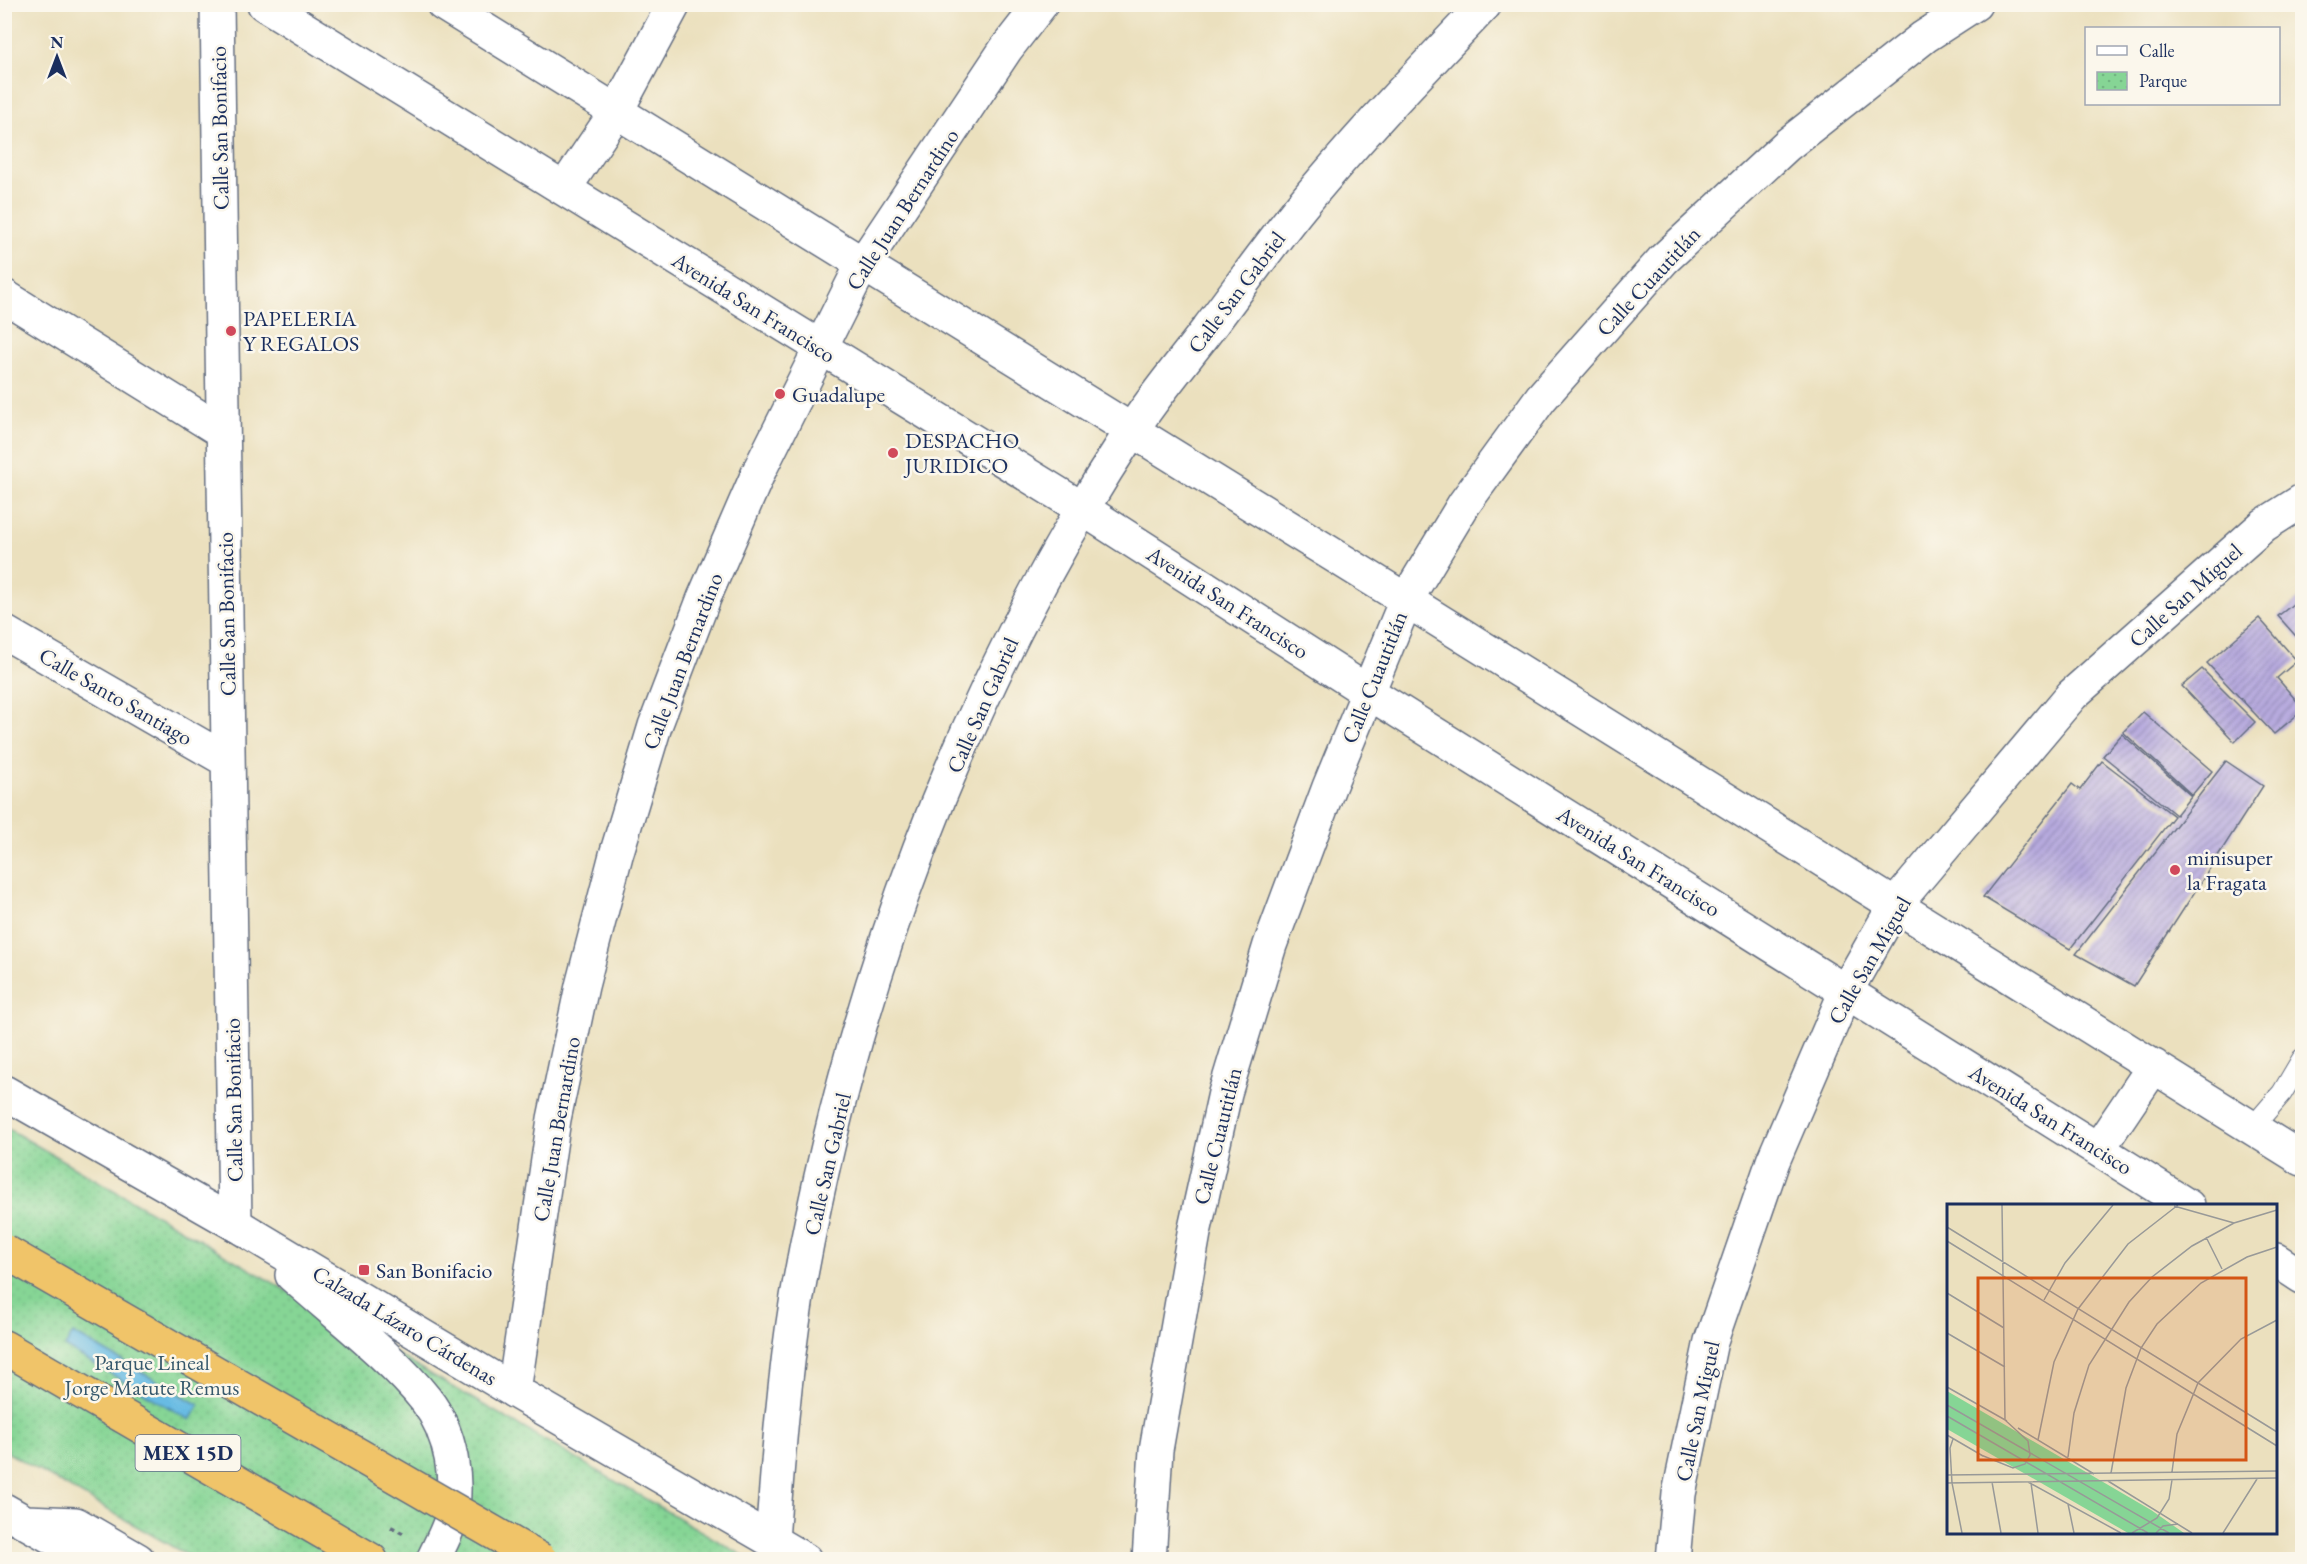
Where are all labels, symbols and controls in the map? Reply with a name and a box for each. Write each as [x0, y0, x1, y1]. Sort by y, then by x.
north arrow [27, 27, 87, 87]
legend [2085, 27, 2280, 105]
text: N [51, 32, 64, 53]
text: Calle [2139, 39, 2175, 62]
street label: Calle San Bonifacio [204, 46, 235, 210]
text: Parque [2139, 69, 2187, 92]
street label: Calle Juan Bernardino [839, 123, 966, 296]
street label: Calle Cuautitlán [1590, 220, 1707, 343]
street label: Calle San Gabriel [1181, 225, 1292, 359]
street label: Avenida San Francisco [666, 245, 841, 369]
place label: PAPELERIA Y REGALOS [243, 304, 359, 358]
marker: PAPELERIA Y REGALOS [224, 324, 238, 338]
place label: Guadalupe [792, 380, 886, 409]
marker: Guadalupe [773, 387, 787, 401]
place label: DESPACHO JURIDICO [903, 426, 1019, 480]
marker: DESPACHO JURIDICO [886, 446, 900, 460]
street label: Calle San Bonifacio [211, 532, 242, 696]
street label: Calle San Miguel [2122, 537, 2248, 654]
street label: Avenida San Francisco [1140, 539, 1314, 666]
street label: Calle Juan Bernardino [635, 568, 730, 754]
street label: Calle Cuautitlán [1335, 606, 1414, 748]
street label: Calle San Gabriel [940, 633, 1025, 778]
street label: Calle Santo Santiago [34, 641, 198, 752]
street label: Avenida San Francisco [1551, 799, 1726, 923]
place label: minisuper la Fragata [2187, 843, 2273, 897]
marker: minisuper la Fragata [2168, 863, 2182, 877]
street label: Calle San Miguel [1821, 891, 1918, 1030]
street label: Calle San Bonifacio [218, 1018, 249, 1182]
street label: Calle Juan Bernardino [526, 1034, 587, 1224]
street label: Avenida San Francisco [1963, 1057, 2138, 1181]
street label: Calle Cuautitlán [1186, 1064, 1249, 1208]
street label: Calle San Gabriel [797, 1090, 858, 1238]
inset map [1947, 1204, 2277, 1534]
place label: San Bonifacio [376, 1256, 492, 1285]
street label: Calzada Lázaro Cárdenas [307, 1259, 503, 1392]
marker: San Bonifacio [357, 1263, 371, 1277]
street label: Calle San Miguel [1668, 1338, 1727, 1484]
park label: Parque Lineal Jorge Matute Remus [63, 1348, 239, 1402]
road number: MEX 15D [136, 1435, 240, 1471]

